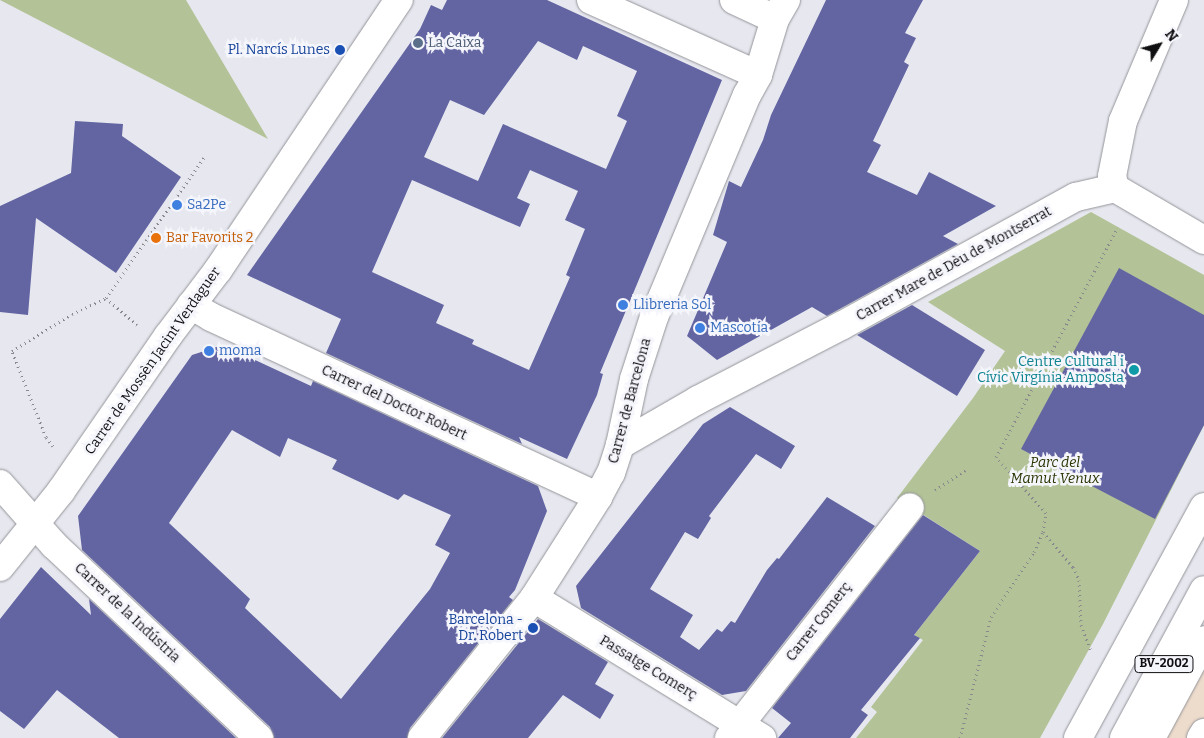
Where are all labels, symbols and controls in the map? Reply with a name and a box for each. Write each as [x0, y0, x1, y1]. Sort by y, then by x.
north arrow [1134, 20, 1184, 70]
text: N [1161, 26, 1181, 45]
place label: La Caixa [428, 35, 481, 51]
marker: La Caixa [412, 37, 424, 49]
place label: Pl. Narcís Lunes [228, 42, 330, 58]
marker: Pl. Narcís Lunes [334, 44, 346, 56]
place label: Sa2Pe [187, 197, 226, 213]
marker: Sa2Pe [171, 199, 183, 211]
street label: Carrer Mare de Dèu de Montserrat [853, 203, 1055, 325]
place label: Bar Favorits 2 [166, 230, 253, 246]
marker: Bar Favorits 2 [150, 232, 162, 244]
street label: Carrer de Mossèn Jacint Verdaguer [82, 264, 224, 458]
place label: Llibreria Sol [633, 297, 711, 313]
marker: Llibreria Sol [617, 299, 629, 311]
place label: Mascotia [710, 320, 768, 336]
marker: Mascotia [694, 322, 706, 334]
street label: Carrer de Barcelona [605, 336, 655, 466]
place label: moma [219, 343, 261, 359]
marker: moma [203, 345, 215, 357]
place label: Centre Cultural i Cívic Virgínia Amposta [977, 354, 1124, 387]
street label: Carrer del Doctor Robert [319, 362, 469, 444]
marker: Centre Cultural i Cívic Virgínia Amposta [1128, 364, 1140, 376]
park label: Parc del Mamut Venux [1011, 455, 1099, 488]
street label: Carrer de la Indústria [71, 560, 183, 666]
street label: Carrer Comerç [783, 579, 855, 665]
place label: Barcelona - Dr. Robert [448, 612, 523, 644]
marker: Barcelona - Dr. Robert [527, 622, 539, 634]
street label: Passatge Comerç [596, 632, 700, 704]
road number: BV-2002 [1134, 654, 1194, 674]

